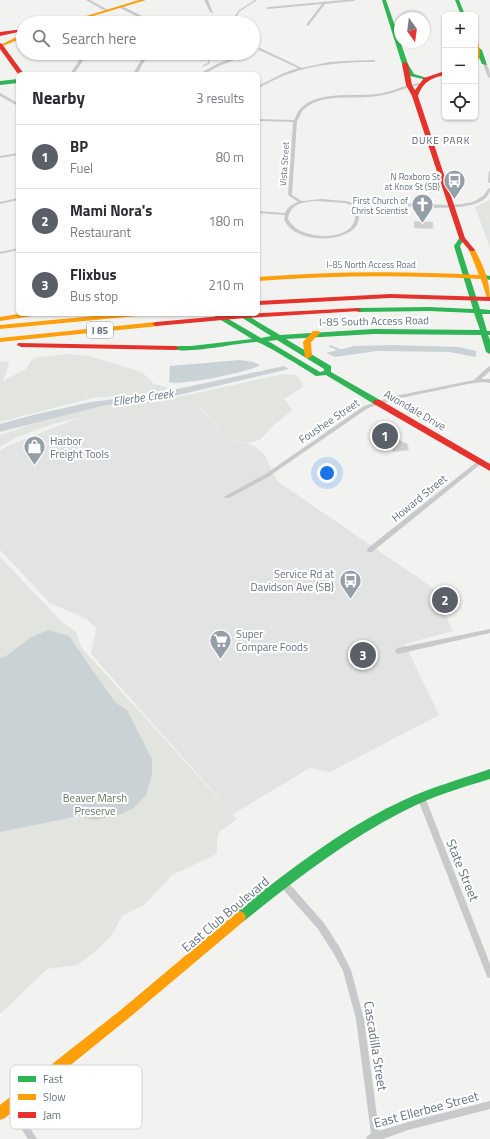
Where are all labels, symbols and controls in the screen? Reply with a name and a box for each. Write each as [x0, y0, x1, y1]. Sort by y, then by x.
north arrow [394, 12, 430, 48]
map controls [442, 12, 478, 120]
button: + [442, 12, 478, 48]
search box [16, 16, 260, 60]
icon: search [30, 27, 52, 49]
text: Search here [62, 27, 136, 50]
button: − [442, 48, 478, 84]
button: locate [442, 84, 478, 120]
text: Nearby [32, 85, 85, 111]
text: 3 results [196, 88, 244, 108]
district label: DUKE PARK [412, 133, 470, 148]
text: BP [70, 135, 88, 158]
street label: Vista Street [276, 141, 292, 187]
text: 1 [41, 147, 49, 167]
text: 80 m [216, 147, 244, 167]
text: Fuel [70, 158, 93, 178]
bus stop icon: N Roxboro St at Knox St (SB) [442, 168, 468, 201]
place label: N Roxboro St at Knox St (SB) [385, 170, 441, 193]
church icon: First Church of Christ Scientist [410, 192, 436, 225]
place label: First Church of Christ Scientist [351, 194, 409, 217]
text: Mami Nora's [70, 199, 152, 222]
text: 2 [41, 211, 49, 231]
text: 180 m [208, 211, 244, 231]
text: Restaurant [70, 222, 131, 242]
street label: I-85 North Access Road [326, 258, 416, 271]
text: Flixbus [70, 263, 117, 286]
text: 3 [41, 275, 49, 295]
text: 210 m [208, 275, 244, 295]
text: Bus stop [70, 286, 118, 306]
street label: I-85 South Access Road [319, 312, 429, 330]
road number: I 85 [87, 322, 113, 338]
water label: Ellerbe Creek [112, 383, 176, 411]
street label: Avondale Drive [381, 386, 449, 434]
street label: Foushee Street [295, 395, 363, 447]
pin: 1 [372, 421, 398, 451]
place label: Harbor Freight Tools [50, 433, 109, 462]
shop icon: Harbor Freight Tools [21, 434, 47, 467]
your location [317, 463, 337, 483]
street label: Howard Street [388, 471, 450, 525]
place label: Service Rd at Davidson Ave (SB) [251, 566, 334, 595]
bus stop icon: Service Rd at Davidson Ave (SB) [337, 567, 363, 600]
pin: 2 [432, 585, 458, 615]
place label: Super Compare Foods [236, 626, 308, 655]
supermarket icon: Super Compare Foods [208, 627, 234, 660]
pin: 3 [350, 640, 376, 670]
park label: Beaver Marsh Preserve [63, 790, 127, 819]
street label: State Street [441, 836, 485, 905]
street label: East Club Boulevard [177, 871, 273, 957]
street label: Cascadilla Street [359, 1000, 393, 1093]
legend [10, 1065, 142, 1129]
text: Fast [43, 1071, 63, 1087]
street label: East Ellerbee Street [371, 1085, 481, 1133]
text: Slow [43, 1089, 66, 1105]
text: Jam [43, 1107, 61, 1123]

